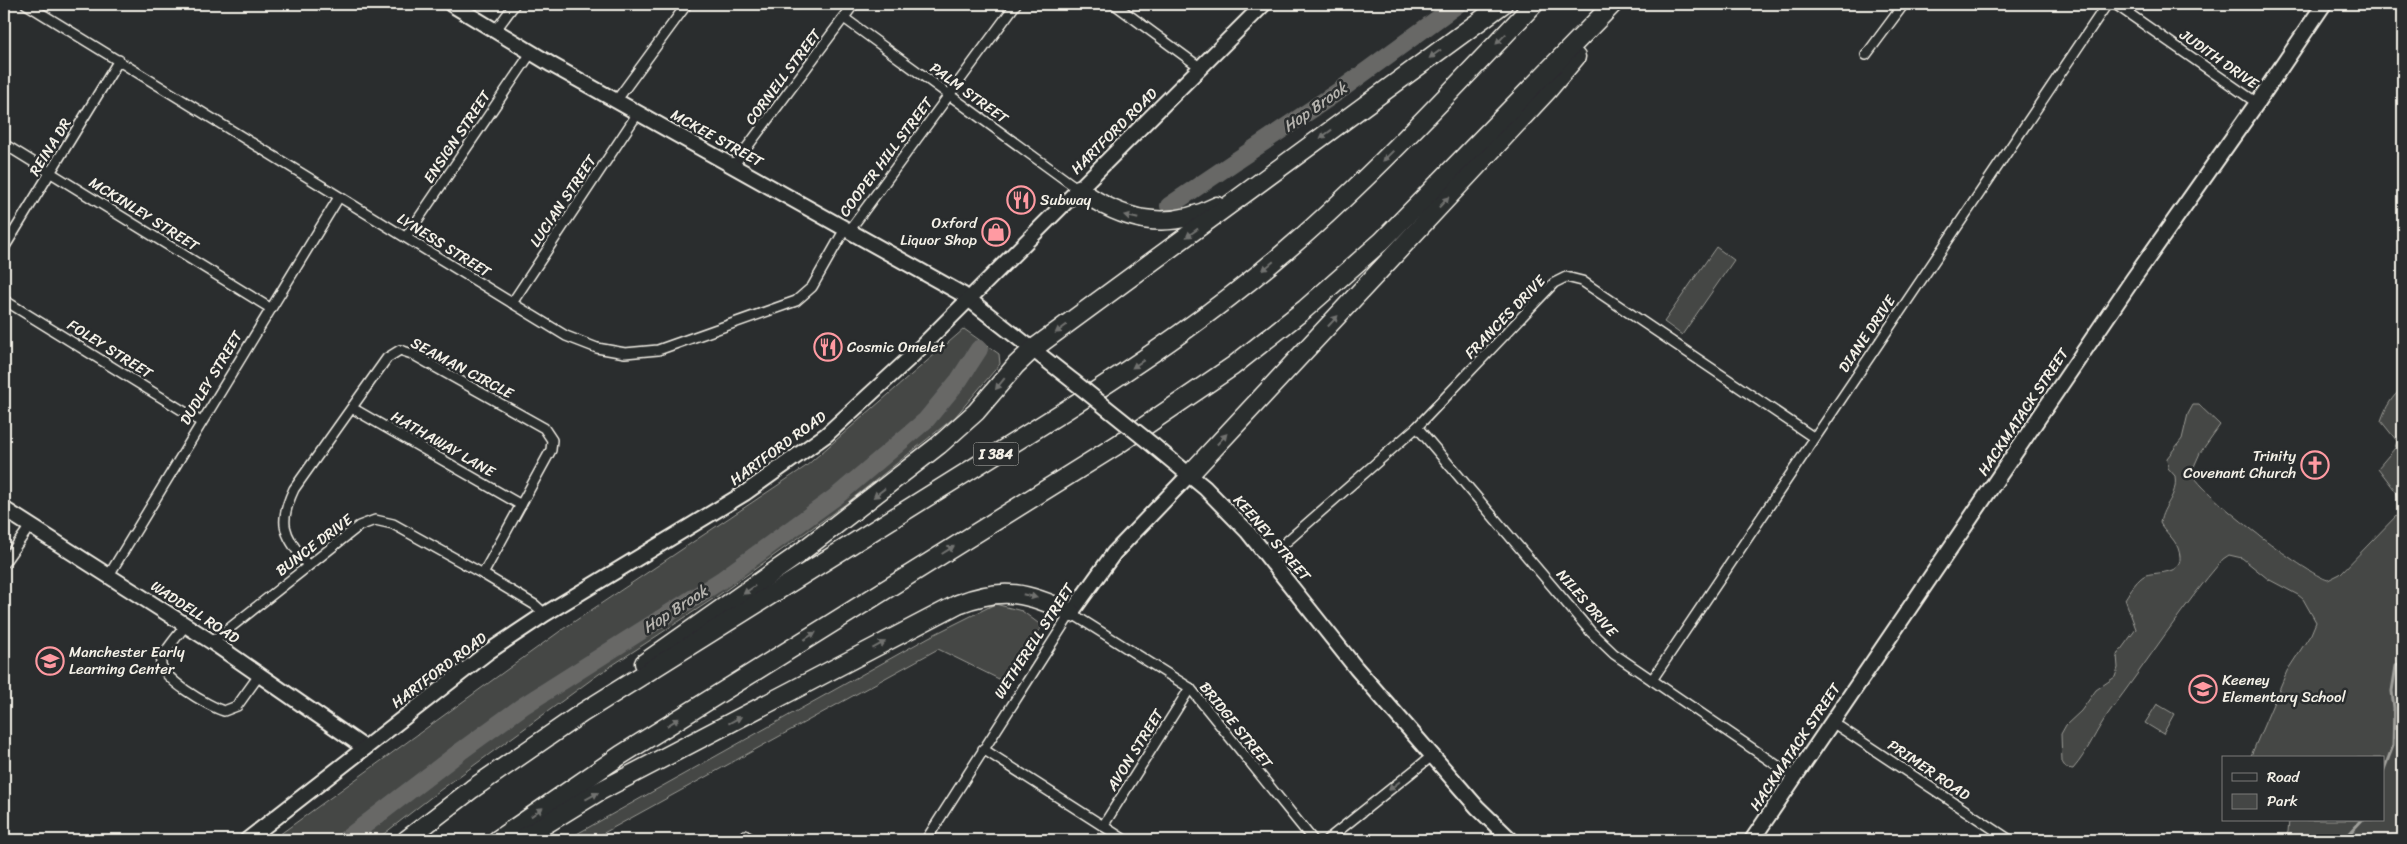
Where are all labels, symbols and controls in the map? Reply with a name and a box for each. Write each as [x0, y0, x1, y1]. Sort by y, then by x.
street label: CORNELL STREET [738, 22, 829, 130]
street label: JUDITH DRIVE [2173, 22, 2265, 97]
one-way arrow [1495, 33, 1507, 45]
one-way arrow [1428, 49, 1442, 59]
street label: PALM STREET [924, 55, 1015, 131]
water label: Hop Brook [1277, 73, 1355, 140]
street label: HARTFORD ROAD [1064, 81, 1164, 181]
street label: ENSIGN STREET [416, 85, 498, 189]
street label: COOPER HILL STREET [832, 90, 941, 222]
street label: MCKEE STREET [666, 102, 770, 175]
street label: REINA DR [22, 113, 78, 181]
one-way arrow [1320, 129, 1333, 140]
street label: LUCIAN STREET [522, 148, 604, 252]
one-way arrow [1382, 150, 1394, 162]
street label: MCKINLEY STREET [84, 170, 206, 259]
restaurant icon: Subway [1006, 185, 1036, 215]
place label: Subway [1040, 187, 1092, 213]
one-way arrow [1438, 196, 1450, 208]
street label: LYNESS STREET [392, 206, 497, 285]
place label: Oxford Liquor Shop [900, 210, 978, 253]
one-way arrow [1124, 213, 1139, 221]
shop icon: Oxford Liquor Shop [981, 217, 1011, 247]
one-way arrow [1185, 228, 1199, 238]
one-way arrow [1263, 260, 1275, 272]
street label: FRANCES DRIVE [1458, 268, 1553, 365]
street label: DIANE DRIVE [1831, 289, 1904, 378]
street label: FOLEY STREET [62, 312, 159, 387]
one-way arrow [1327, 315, 1339, 327]
one-way arrow [1054, 324, 1068, 334]
street label: DUDLEY STREET [173, 325, 250, 430]
street label: SEAMAN CIRCLE [406, 330, 520, 407]
restaurant icon: Cosmic Omelet [813, 332, 843, 362]
place label: Cosmic Omelet [847, 334, 945, 360]
street label: HACKMATACK STREET [1970, 342, 2076, 481]
one-way arrow [1132, 359, 1145, 368]
one-way arrow [994, 378, 1006, 390]
street label: HATHAWAY LANE [386, 404, 501, 485]
street label: HARTFORD ROAD [724, 404, 832, 492]
one-way arrow [1217, 433, 1228, 446]
road number: I 384 [974, 442, 1018, 466]
place label: Trinity Covenant Church [2183, 443, 2296, 486]
church icon: Trinity Covenant Church [2300, 450, 2330, 480]
one-way arrow [873, 487, 886, 498]
street label: KEENEY STREET [1227, 489, 1318, 589]
street label: BUNCE DRIVE [270, 506, 360, 583]
one-way arrow [942, 546, 955, 555]
street label: NILES DRIVE [1550, 563, 1625, 644]
street label: WADDELL ROAD [145, 573, 245, 651]
water label: Hop Brook [636, 576, 715, 641]
street label: WETHERELL STREET [987, 577, 1082, 704]
one-way arrow [742, 585, 756, 595]
one-way arrow [1022, 592, 1037, 600]
street label: HARTFORD ROAD [385, 625, 493, 715]
one-way arrow [804, 632, 817, 641]
place label: Manchester Early Learning Center [69, 639, 185, 682]
one-way arrow [872, 640, 886, 649]
school or university icon: Manchester Early Learning Center [35, 646, 65, 676]
place label: Keeney Elementary School [2222, 667, 2347, 710]
school or university icon: Keeney Elementary School [2188, 674, 2218, 704]
street label: BRIDGE STREET [1193, 676, 1280, 775]
street label: HACKMATACK STREET [1742, 677, 1848, 816]
street label: AVON STREET [1099, 703, 1171, 797]
one-way arrow [728, 716, 742, 724]
one-way arrow [666, 718, 679, 727]
street label: PRIMER ROAD [1882, 733, 1976, 807]
legend [2222, 756, 2384, 822]
text: Road [2267, 764, 2300, 790]
one-way arrow [1388, 781, 1401, 792]
text: Park [2267, 788, 2298, 814]
one-way arrow [584, 792, 599, 800]
one-way arrow [530, 806, 543, 817]

